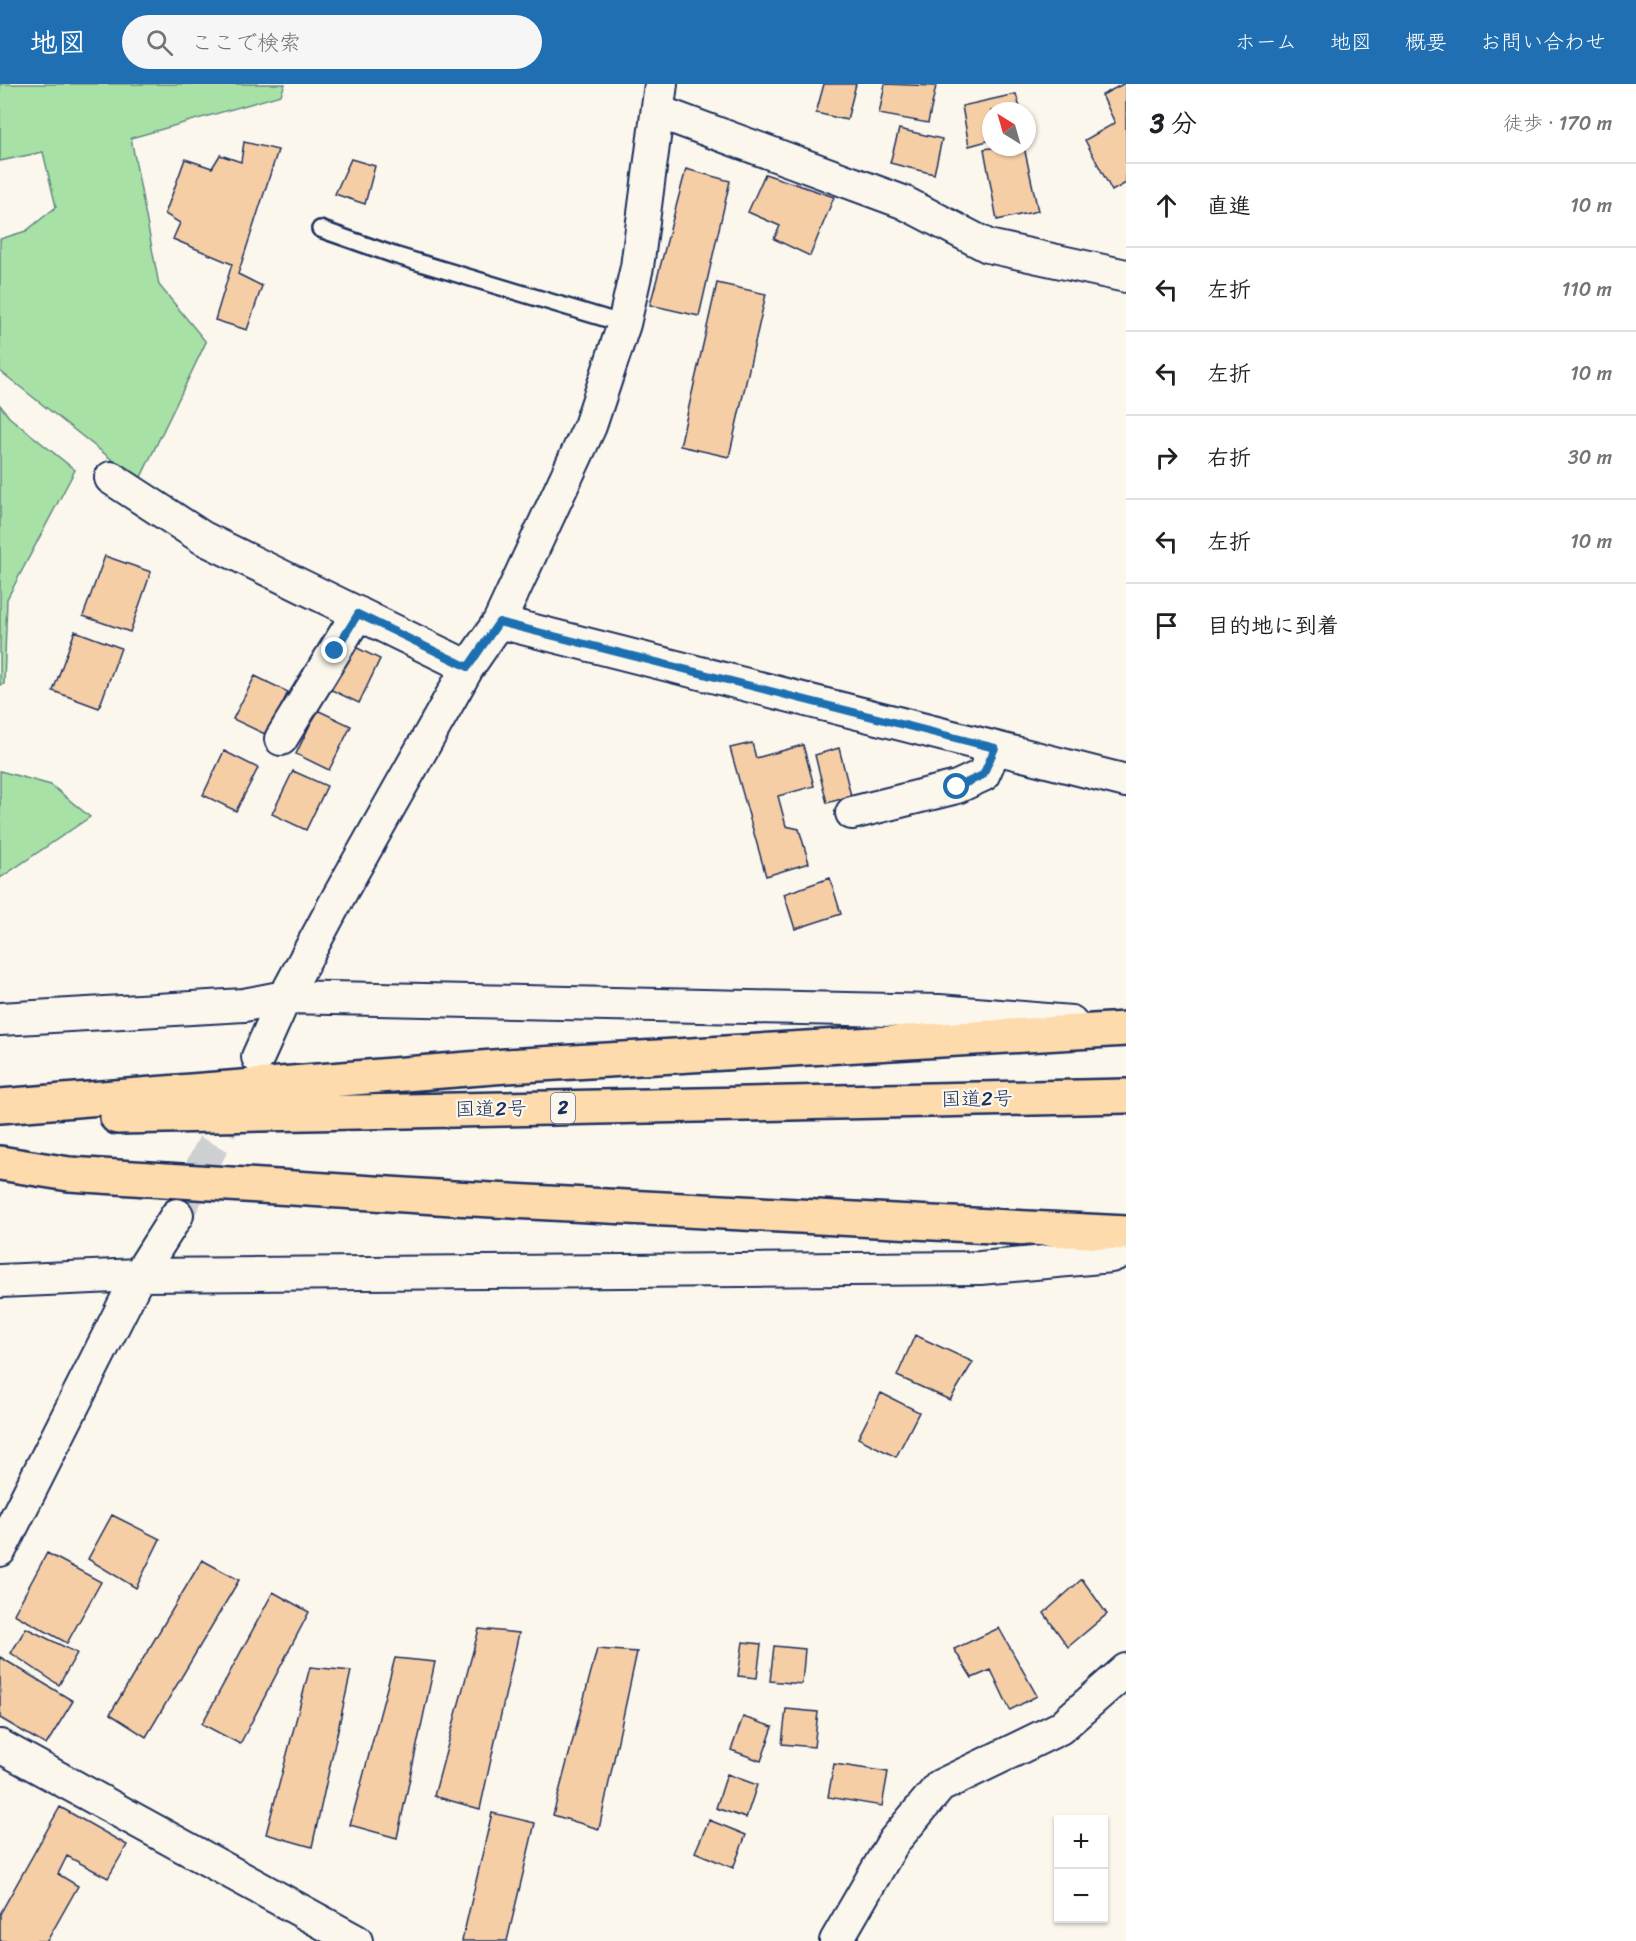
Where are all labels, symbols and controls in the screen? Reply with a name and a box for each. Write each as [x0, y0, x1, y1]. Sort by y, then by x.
search box [122, 15, 542, 69]
text: 地図 [30, 18, 86, 67]
text: ここで検索 [191, 23, 301, 62]
text: ホーム [1235, 23, 1297, 61]
text: 地図 [1330, 23, 1372, 61]
text: 概要 [1405, 23, 1447, 61]
text: お問い合わせ [1480, 23, 1606, 61]
icon: search [143, 26, 176, 59]
text: 3 分 [1150, 100, 1197, 146]
north arrow [982, 102, 1036, 156]
text: 徒歩 · 170 m [1503, 106, 1612, 141]
text: 直進 [1207, 186, 1251, 225]
text: 10 m [1570, 188, 1612, 223]
icon: ahead [1150, 189, 1183, 222]
text: 左折 [1207, 270, 1251, 309]
text: 110 m [1562, 272, 1612, 307]
icon: left [1150, 273, 1183, 306]
text: 左折 [1207, 354, 1251, 393]
text: 10 m [1570, 356, 1612, 391]
icon: left [1150, 357, 1183, 390]
text: 右折 [1207, 438, 1251, 477]
text: 30 m [1568, 440, 1612, 475]
icon: right [1150, 441, 1183, 474]
text: 左折 [1207, 522, 1251, 561]
text: 10 m [1570, 524, 1612, 559]
icon: left [1150, 525, 1183, 558]
text: 目的地に到着 [1207, 606, 1339, 645]
icon: arrive [1150, 609, 1183, 642]
route end [321, 637, 347, 663]
route start [943, 773, 969, 799]
street label: 国道2号 [941, 1081, 1013, 1117]
street label: 国道2号 [455, 1091, 527, 1127]
road number: 2 [551, 1093, 575, 1123]
map controls [1054, 1815, 1108, 1923]
button: + [1054, 1815, 1108, 1869]
button: − [1054, 1869, 1108, 1923]

